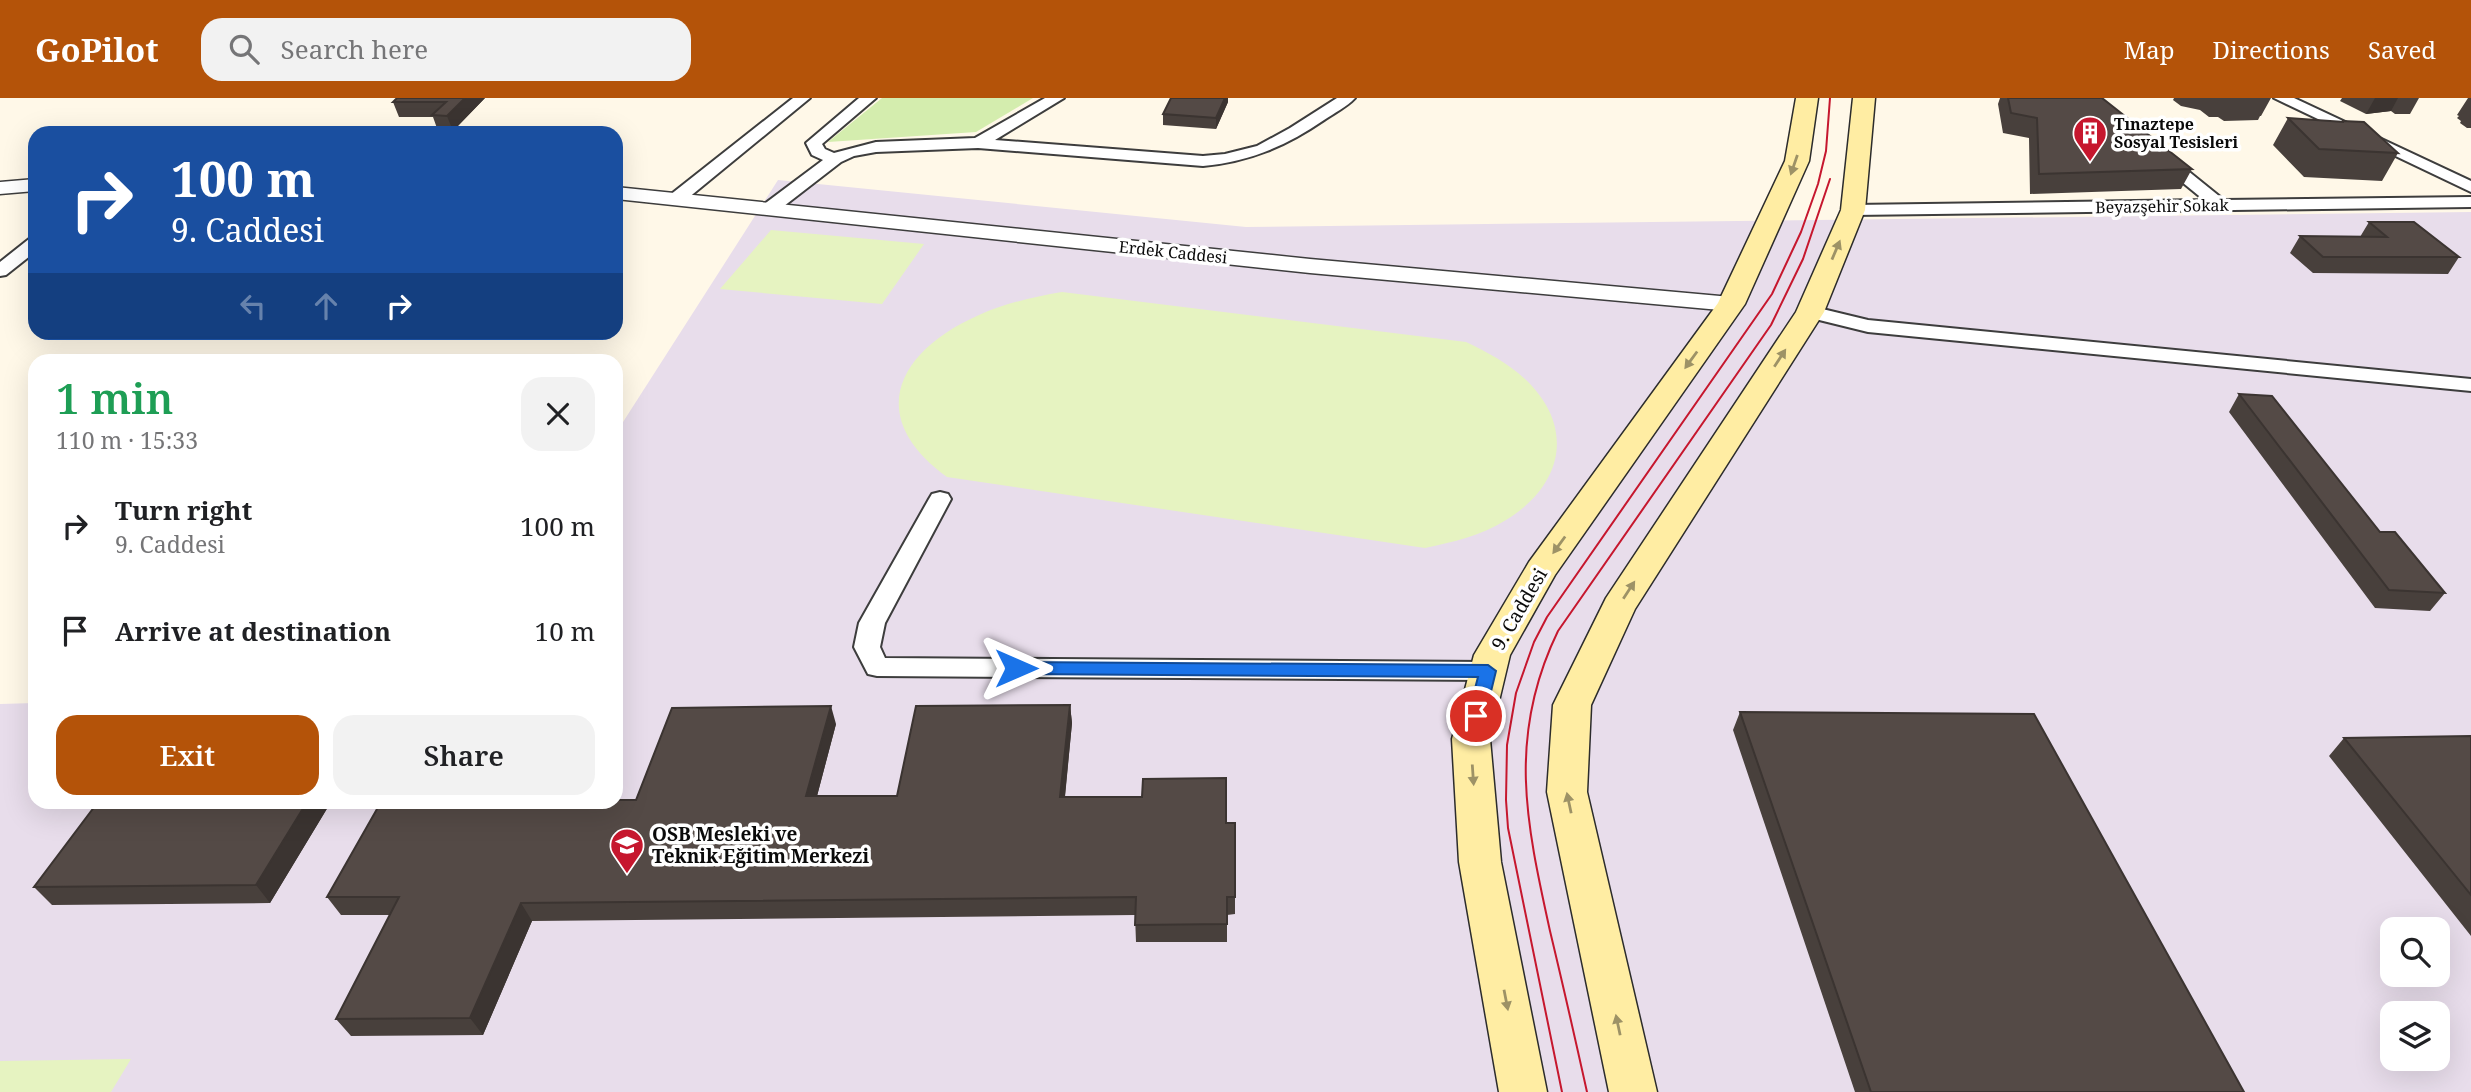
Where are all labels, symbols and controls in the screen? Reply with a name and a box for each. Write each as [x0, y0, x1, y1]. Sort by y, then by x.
search box [201, 18, 691, 81]
text: GoPilot [35, 27, 159, 72]
icon: search [225, 30, 263, 68]
text: Search here [281, 31, 428, 67]
text: Map [2124, 33, 2175, 66]
text: Directions [2213, 33, 2330, 66]
text: Saved [2368, 33, 2436, 66]
place label: Tınaztepe Sosyal Tesisleri [2114, 113, 2239, 153]
building icon: Tınaztepe Sosyal Tesisleri [2071, 114, 2109, 163]
text: 100 m [171, 145, 315, 211]
icon: right [56, 154, 147, 245]
one-way arrow [1788, 154, 1799, 175]
street label: Beyazşehir Sokak [2095, 194, 2230, 218]
text: 9. Caddesi [171, 208, 324, 251]
street label: Erdek Caddesi [1118, 235, 1228, 269]
one-way arrow [1831, 239, 1842, 260]
icon: left [234, 287, 272, 325]
icon: ahead [307, 287, 345, 325]
icon: right [380, 287, 418, 325]
one-way arrow [1773, 349, 1787, 367]
one-way arrow [1685, 351, 1699, 369]
text: 1 min [56, 369, 173, 426]
button: close [521, 377, 595, 451]
text: 110 m · 15:33 [56, 424, 198, 456]
text: Turn right [115, 492, 252, 528]
icon: right [56, 507, 94, 545]
text: 100 m [520, 508, 595, 544]
text: 9. Caddesi [115, 528, 225, 560]
one-way arrow [1552, 536, 1566, 554]
street label: 9. Caddesi [1485, 563, 1553, 655]
one-way arrow [1622, 580, 1635, 599]
icon: arrive [56, 612, 94, 650]
text: Arrive at destination [115, 613, 391, 649]
text: 10 m [535, 613, 595, 649]
position arrow [979, 631, 1053, 705]
pin [1446, 686, 1506, 746]
icon: arrive [1457, 697, 1495, 735]
button: Exit [56, 715, 319, 795]
button: Share [333, 715, 595, 795]
one-way arrow [1468, 764, 1479, 786]
one-way arrow [1564, 792, 1575, 814]
place label: OSB Mesleki ve Teknik Eğitim Merkezi [652, 821, 869, 869]
school or university icon: OSB Mesleki ve Teknik Eğitim Merkezi [608, 826, 646, 875]
map controls [2380, 917, 2450, 1071]
button: search [2380, 917, 2450, 987]
one-way arrow [1500, 989, 1511, 1011]
button: layers [2380, 1001, 2450, 1071]
one-way arrow [1613, 1014, 1624, 1036]

